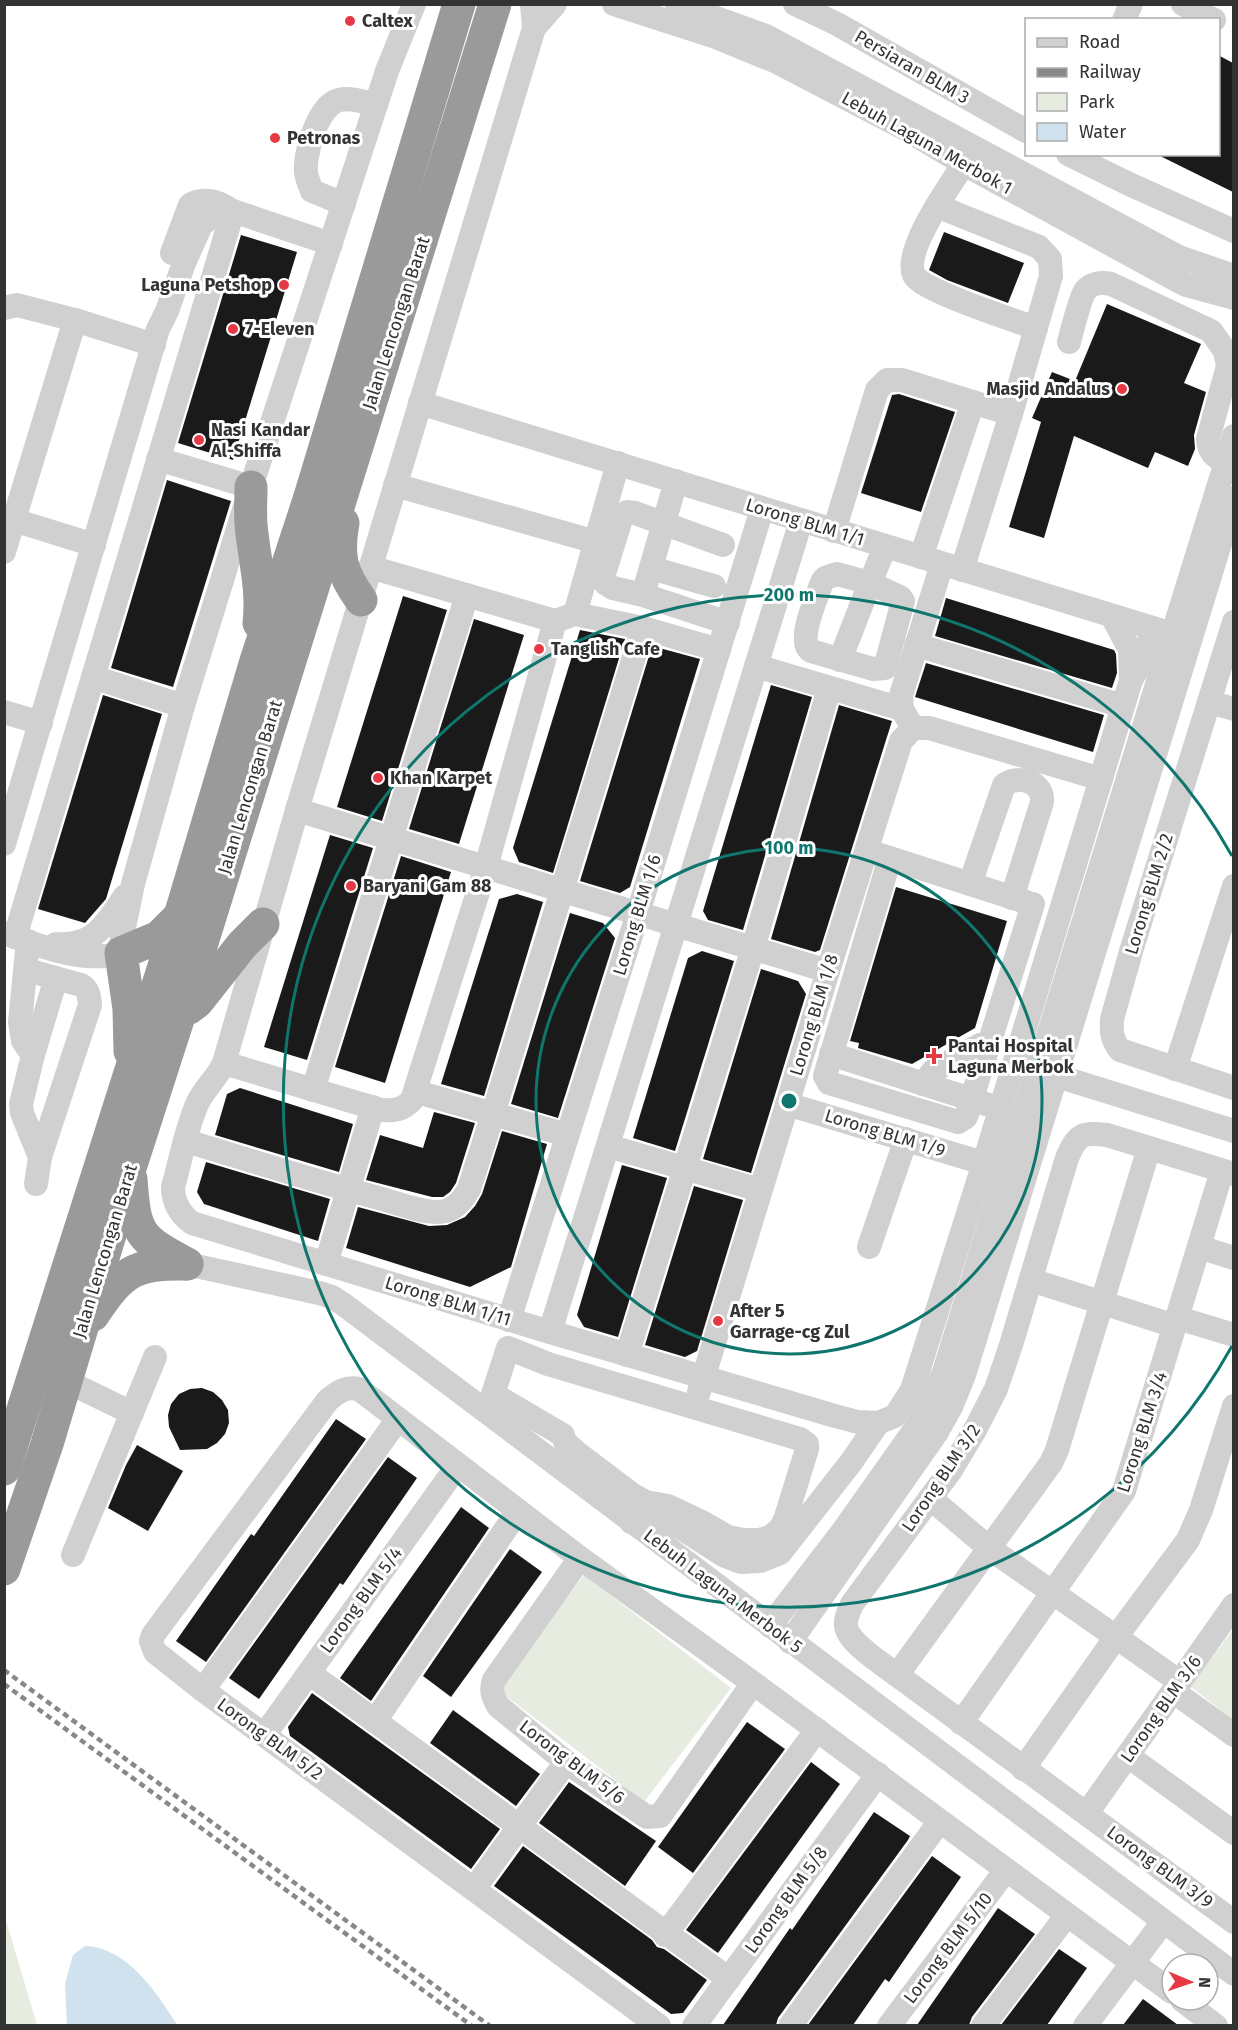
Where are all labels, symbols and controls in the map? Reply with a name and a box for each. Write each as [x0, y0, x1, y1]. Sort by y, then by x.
place label: Caltex [362, 10, 414, 32]
marker: Caltex [343, 14, 357, 28]
legend [1025, 18, 1220, 156]
street label: Persiaran BLM 3 [851, 25, 973, 109]
text: Road [1079, 31, 1121, 53]
text: Railway [1079, 61, 1141, 83]
street label: Lebuh Laguna Merbok 1 [838, 87, 1016, 199]
text: Park [1079, 91, 1115, 113]
text: Water [1079, 121, 1126, 143]
place label: Petronas [287, 127, 360, 149]
marker: Petronas [268, 131, 282, 145]
street label: Jalan Lencongan Barat [358, 233, 435, 412]
place label: Laguna Petshop [141, 274, 272, 296]
marker: Laguna Petshop [277, 278, 291, 292]
place label: 7-Eleven [245, 318, 315, 340]
marker: 7-Eleven [226, 322, 240, 336]
place label: Masjid Andalus [986, 378, 1110, 400]
marker: Masjid Andalus [1115, 382, 1129, 396]
place label: Nasi Kandar Al-Shiffa [210, 419, 311, 462]
marker: Nasi Kandar Al-Shiffa [192, 433, 206, 447]
street label: Lorong BLM 1/1 [743, 493, 867, 551]
text: 200 m [764, 584, 814, 606]
place label: Tanglish Cafe [551, 638, 660, 660]
marker: Tanglish Cafe [532, 642, 546, 656]
street label: Jalan Lencongan Barat [213, 697, 287, 877]
place label: Khan Karpet [390, 767, 493, 789]
marker: Khan Karpet [371, 771, 385, 785]
street label: Lorong BLM 2/2 [1120, 831, 1178, 957]
text: 100 m [765, 837, 813, 859]
street label: Lorong BLM 1/6 [608, 852, 666, 978]
place label: Baryani Gam 88 [363, 875, 492, 897]
marker: Baryani Gam 88 [344, 879, 358, 893]
street label: Lorong BLM 1/8 [785, 952, 843, 1078]
place label: Pantai Hospital Laguna Merbok [948, 1035, 1075, 1078]
marker: Pantai Hospital Laguna Merbok [925, 1047, 943, 1065]
centre of rings [779, 1091, 799, 1111]
street label: Lorong BLM 1/9 [822, 1104, 948, 1162]
street label: Jalan Lencongan Barat [68, 1161, 142, 1341]
street label: Lorong BLM 1/11 [382, 1271, 514, 1331]
place label: After 5 Garrage-cg Zul [729, 1300, 850, 1343]
marker: After 5 Garrage-cg Zul [711, 1314, 725, 1328]
street label: Lorong BLM 3/4 [1112, 1368, 1172, 1495]
street label: Lorong BLM 3/2 [897, 1420, 985, 1536]
street label: Lebuh Laguna Merbok 5 [639, 1524, 807, 1658]
street label: Lorong BLM 5/4 [315, 1542, 407, 1657]
street label: Lorong BLM 3/6 [1116, 1651, 1206, 1767]
street label: Lorong BLM 5/2 [213, 1693, 327, 1785]
street label: Lorong BLM 5/6 [515, 1715, 629, 1809]
street label: Lorong BLM 3/9 [1103, 1821, 1217, 1913]
street label: Lorong BLM 5/8 [740, 1842, 832, 1958]
street label: Lorong BLM 5/10 [899, 1888, 997, 2008]
north arrow [1160, 1952, 1220, 2012]
text: N [1195, 1977, 1214, 1988]

